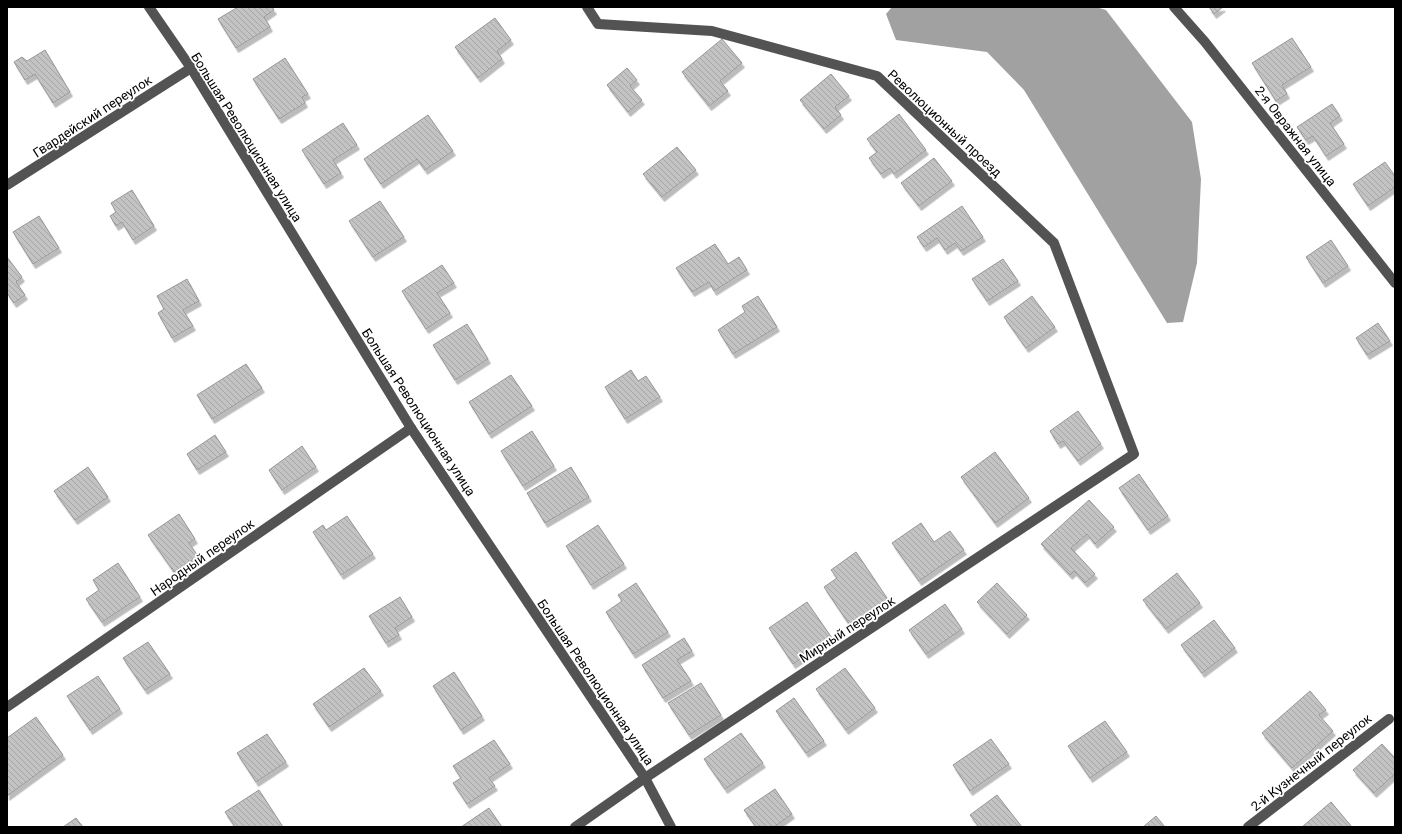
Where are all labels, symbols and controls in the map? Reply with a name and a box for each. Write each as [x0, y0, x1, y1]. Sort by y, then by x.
street label: Большая Революционная улица [188, 50, 305, 225]
street label: Революционный проезд [885, 67, 1005, 180]
street label: Гвардейский переулок [30, 72, 154, 160]
street label: 2-я Овражная улица [1252, 83, 1339, 189]
street label: Большая Революционная улица [359, 326, 478, 499]
street label: Народный переулок [148, 516, 257, 599]
street label: Мирный переулок [797, 593, 898, 666]
street label: Большая Революционная улица [534, 597, 657, 768]
street label: 2-й Кузнечный переулок [1248, 711, 1374, 814]

